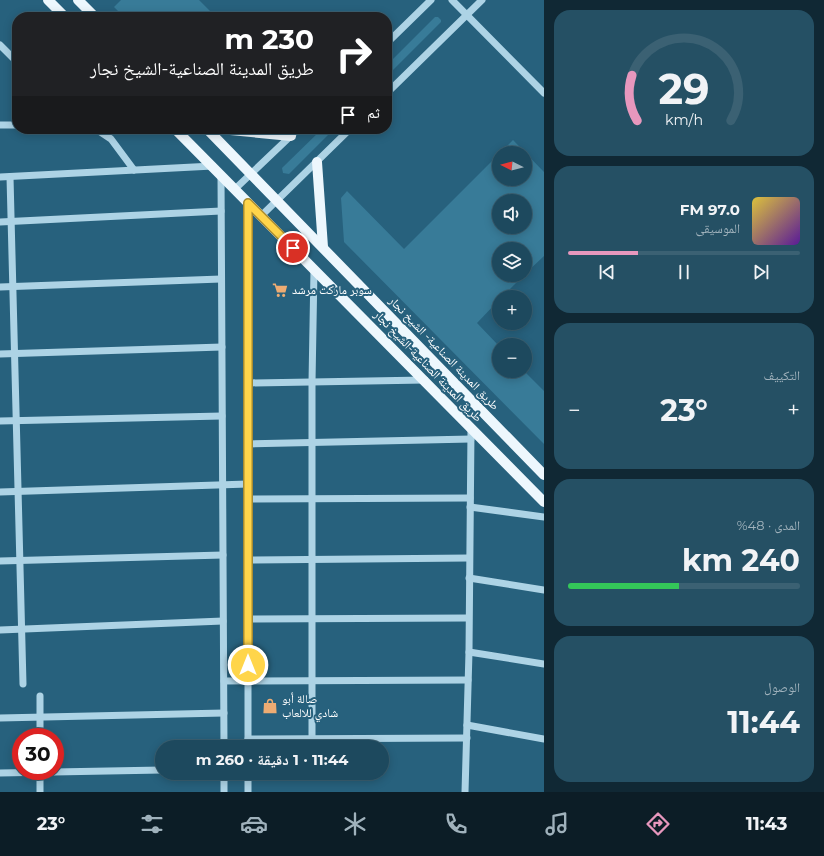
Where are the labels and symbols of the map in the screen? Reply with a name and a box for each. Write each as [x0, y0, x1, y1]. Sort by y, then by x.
north arrow [492, 146, 532, 186]
pin [276, 231, 310, 265]
supermarket icon: سوبر ماركت مرشد [271, 281, 289, 299]
place label: سوبر ماركت مرشد [292, 282, 372, 297]
street label: طريق المدينة الصناعية- الشيخ نجار [385, 292, 503, 413]
street label: طريق المدينة الصناعية-الشيخ نجار [370, 306, 486, 425]
position arrow [227, 644, 269, 686]
place label: صالة أبو شادي للالعاب [282, 691, 338, 723]
shop icon: صالة أبو شادي للالعاب [261, 697, 279, 715]
speed limit sign: 30 [12, 728, 64, 780]

